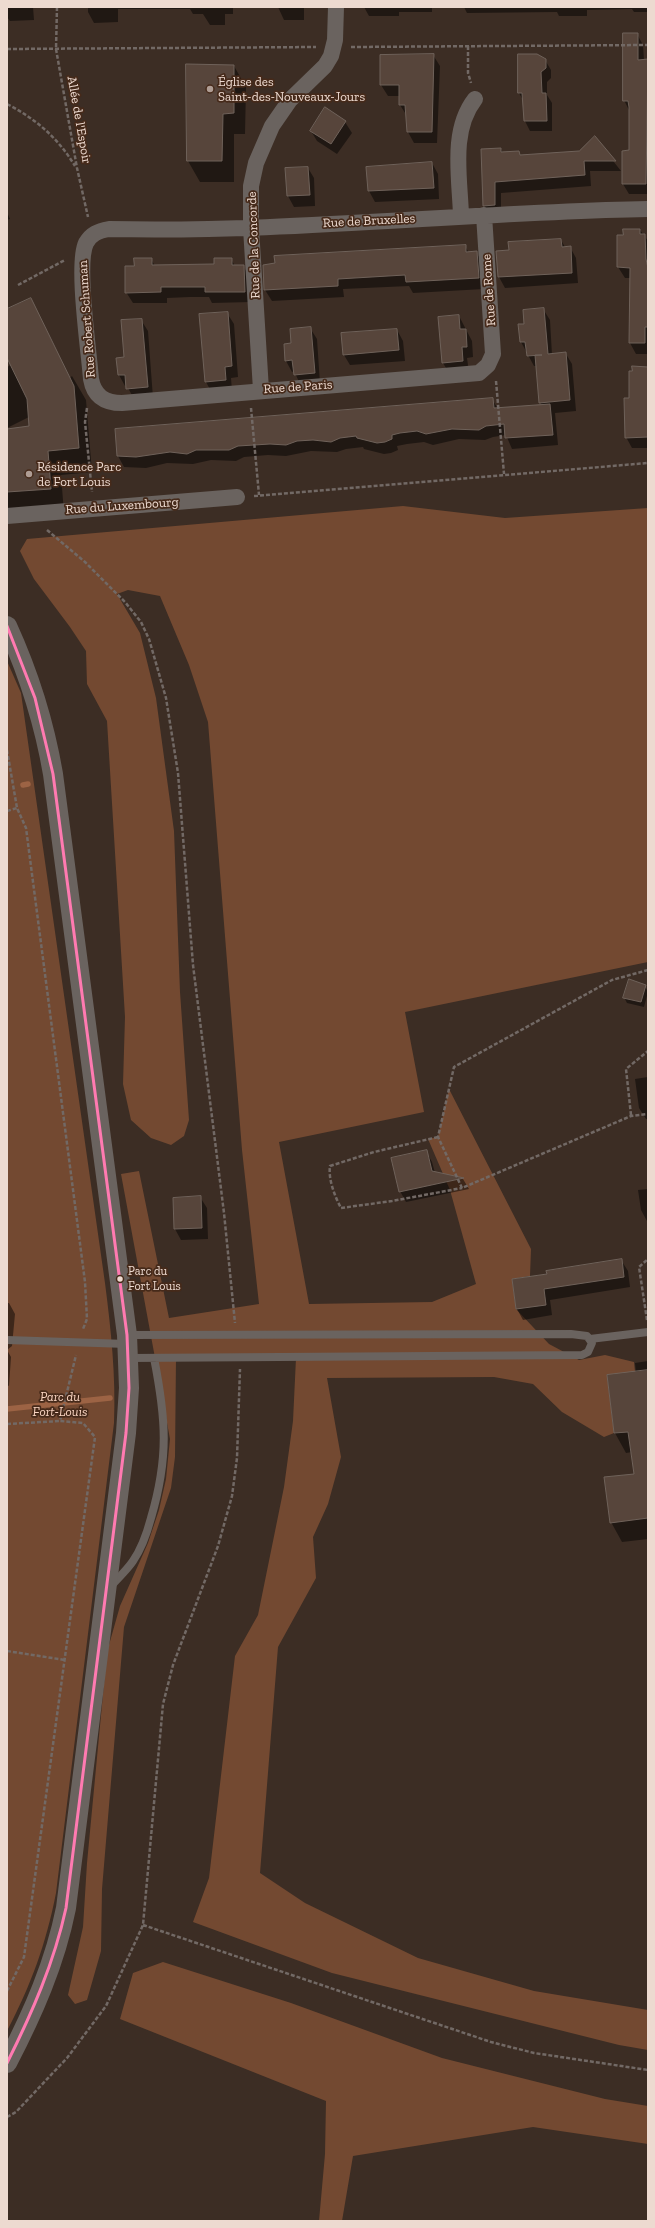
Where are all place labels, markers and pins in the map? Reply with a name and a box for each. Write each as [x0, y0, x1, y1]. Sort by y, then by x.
place label: Église des Saint-des-Nouveaux-Jours [218, 74, 365, 105]
marker: Église des Saint-des-Nouveaux-Jours [205, 84, 215, 94]
place label: Résidence Parc de Fort Louis [37, 459, 121, 490]
marker: Résidence Parc de Fort Louis [24, 469, 34, 479]
place label: Parc du Fort Louis [128, 1265, 181, 1293]
marker: Parc du Fort Louis [115, 1274, 125, 1284]

